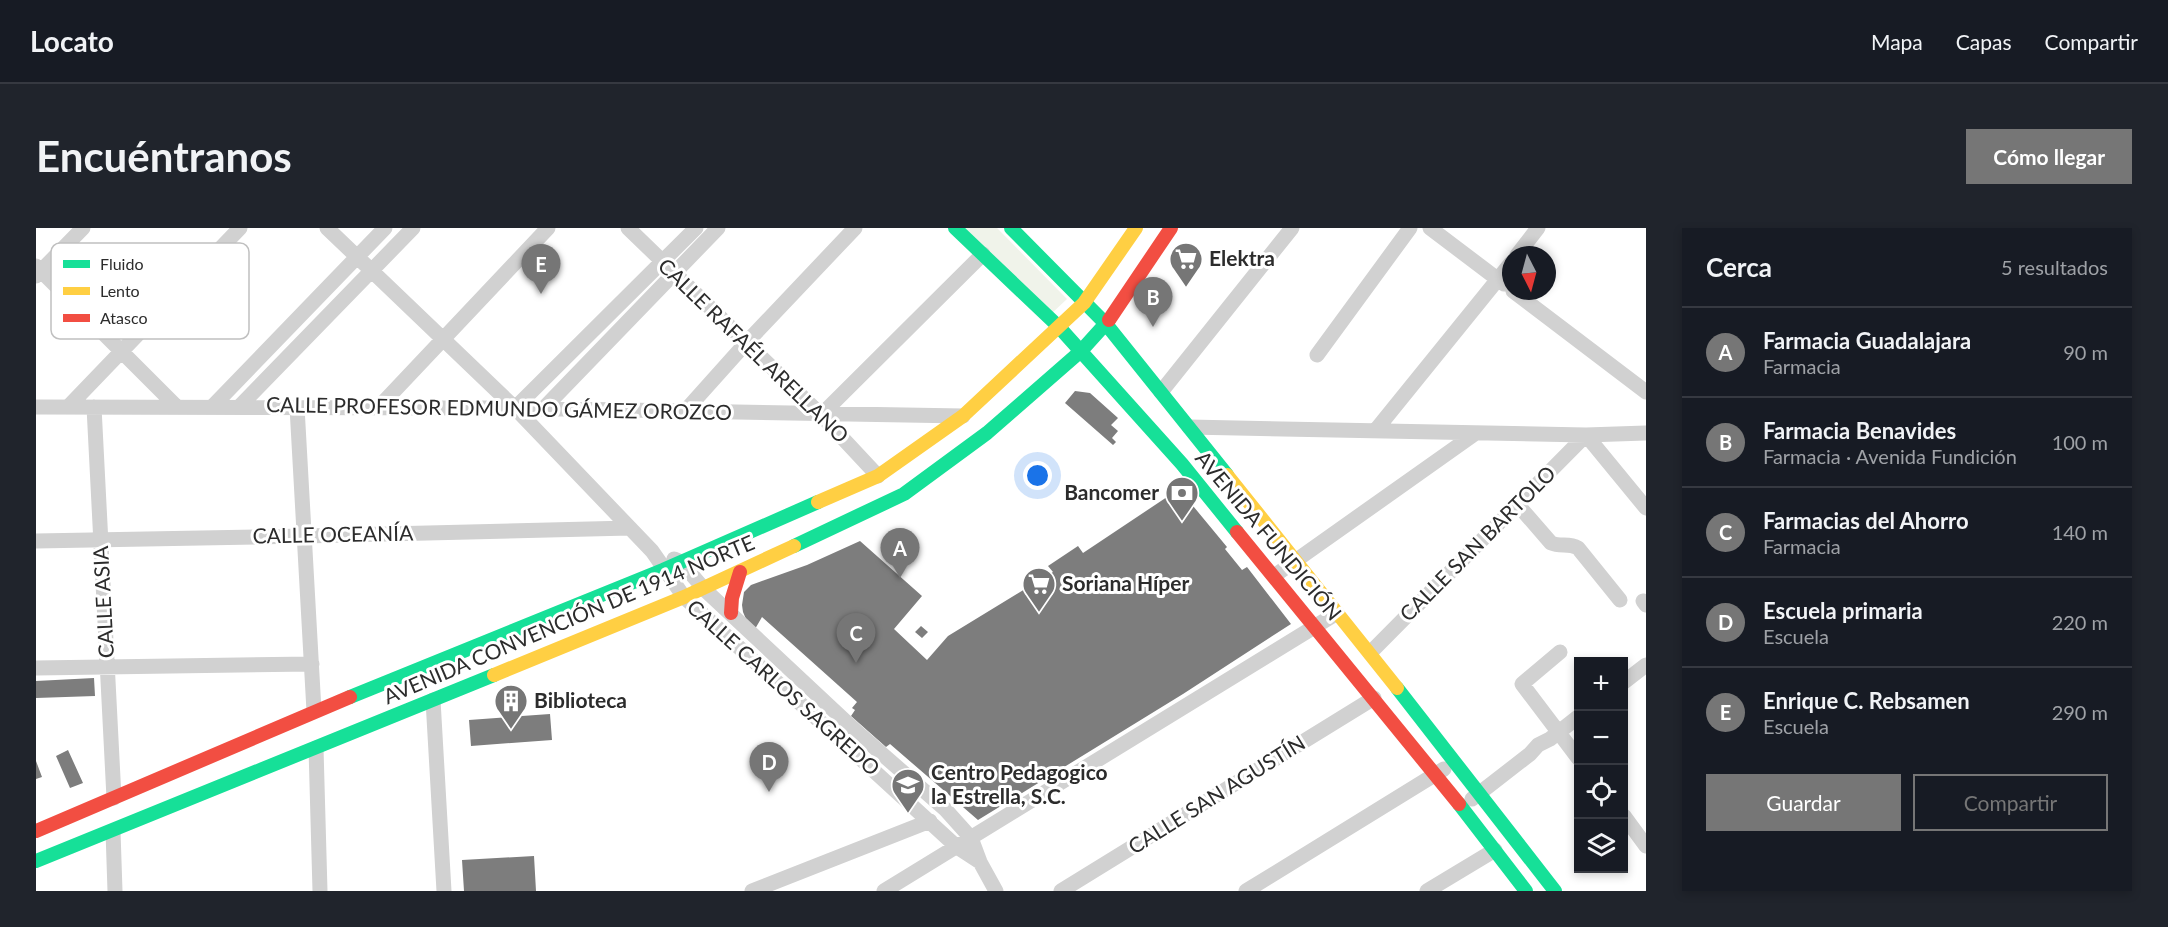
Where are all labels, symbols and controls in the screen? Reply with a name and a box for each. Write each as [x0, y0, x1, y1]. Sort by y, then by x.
text: Locato [30, 24, 114, 58]
text: Mapa [1871, 29, 1923, 54]
text: Capas [1956, 29, 2012, 54]
text: Compartir [2045, 29, 2138, 54]
button: Cómo llegar [1966, 129, 2132, 184]
text: Encuéntranos [36, 131, 292, 181]
supermarket icon: Elektra [1168, 241, 1204, 288]
legend [51, 243, 249, 339]
pin: E [522, 244, 560, 294]
place label: Elektra [1209, 245, 1275, 270]
north arrow [1502, 246, 1556, 300]
text: Cerca [1706, 251, 1772, 283]
street label: CALLE RAFAÉL ARELLANO [654, 252, 854, 447]
text: Fluido [100, 254, 143, 273]
text: 5 resultados [2001, 255, 2108, 279]
pin: B [1134, 278, 1172, 327]
text: Lento [100, 281, 140, 300]
text: Atasco [100, 308, 148, 327]
text: Farmacia Guadalajara [1763, 327, 1971, 354]
text: A [1719, 340, 1732, 364]
text: 90 m [2063, 340, 2108, 364]
text: Farmacia [1763, 354, 1841, 378]
street label: CALLE PROFESOR EDMUNDO GÁMEZ OROZCO [266, 391, 732, 424]
text: Farmacia Benavides [1763, 417, 1956, 444]
text: B [1719, 430, 1732, 454]
text: 100 m [2052, 430, 2108, 454]
text: Farmacia · Avenida Fundición [1763, 444, 2017, 468]
street label: AVENIDA FUNDICIÓN [1191, 445, 1347, 625]
street label: CALLE SAN BARTOLO [1394, 460, 1560, 626]
your location [1023, 461, 1052, 490]
bank icon: Bancomer [1164, 475, 1200, 522]
place label: Bancomer [1064, 479, 1159, 504]
text: Farmacias del Ahorro [1763, 507, 1969, 534]
street label: CALLE OCEANÍA [252, 520, 414, 547]
text: C [1719, 520, 1732, 544]
text: 140 m [2052, 520, 2108, 544]
pin: A [880, 528, 920, 578]
street label: AVENIDA CONVENCIÓN DE 1914 NORTE [379, 529, 758, 708]
text: Farmacia [1763, 534, 1841, 558]
street label: CALLE ASIA [87, 545, 118, 659]
supermarket icon: Soriana Híper [1021, 566, 1057, 613]
place label: Soriana Híper [1062, 570, 1190, 595]
street label: CALLE CARLOS SAGREDO [681, 595, 885, 781]
text: Escuela primaria [1763, 597, 1923, 624]
text: D [1718, 610, 1733, 634]
text: 220 m [2052, 610, 2108, 634]
pin: C [836, 614, 876, 663]
text: Escuela [1763, 624, 1829, 648]
map controls [1574, 657, 1628, 873]
button: + [1574, 657, 1628, 711]
building icon: Biblioteca [493, 683, 529, 730]
place label: Biblioteca [534, 687, 627, 712]
text: Enrique C. Rebsamen [1763, 687, 1970, 714]
text: E [1720, 700, 1731, 724]
text: 290 m [2052, 700, 2108, 724]
button: − [1574, 711, 1628, 765]
text: Escuela [1763, 714, 1829, 738]
street label: CALLE SAN AGUSTÍN [1123, 729, 1309, 858]
pin: D [750, 742, 788, 792]
place label: Centro Pedagogico la Estrella, S.C. [931, 759, 1108, 808]
button: locate [1574, 765, 1628, 819]
school or university icon: Centro Pedagogico la Estrella, S.C. [890, 767, 926, 814]
button: Guardar [1706, 774, 1901, 831]
button: Compartir [1913, 774, 2108, 831]
button: layers [1574, 819, 1628, 873]

